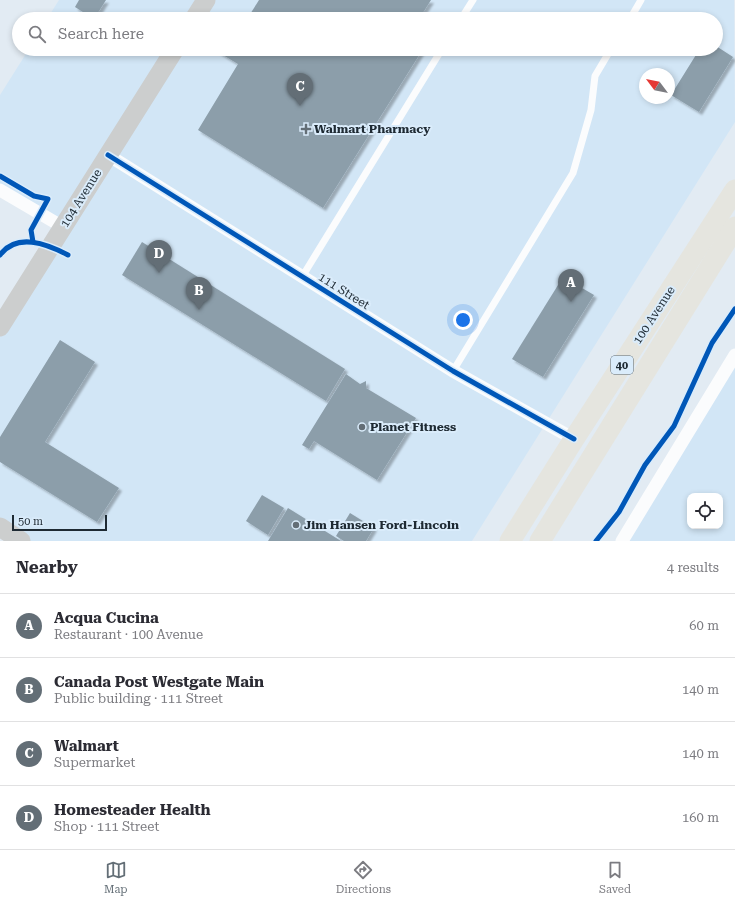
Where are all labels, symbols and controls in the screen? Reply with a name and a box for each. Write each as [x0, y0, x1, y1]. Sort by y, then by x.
search box [12, 12, 723, 56]
icon: search [26, 23, 48, 45]
text: Search here [58, 25, 144, 43]
north arrow [639, 68, 675, 104]
pin: C [287, 73, 313, 106]
place label: Walmart Pharmacy [314, 122, 431, 136]
marker: Walmart Pharmacy [301, 124, 311, 134]
street label: 104 Avenue [58, 166, 105, 230]
pin: D [146, 240, 172, 273]
pin: A [558, 269, 584, 302]
street label: 111 Street [316, 270, 373, 312]
pin: B [186, 277, 212, 310]
street label: 100 Avenue [630, 283, 678, 347]
your location [453, 310, 473, 330]
road number: 40 [611, 356, 633, 374]
place label: Planet Fitness [370, 420, 456, 434]
marker: Planet Fitness [357, 422, 367, 432]
map controls [687, 493, 723, 529]
button: locate [687, 493, 723, 529]
scale bar [12, 513, 107, 532]
text: 50 m [18, 515, 43, 528]
place label: Jim Hansen Ford-Lincoln [304, 518, 459, 532]
marker: Jim Hansen Ford-Lincoln [291, 520, 301, 530]
text: Nearby [16, 557, 78, 577]
text: 4 results [667, 560, 719, 575]
text: Acqua Cucina [54, 609, 159, 627]
text: A [24, 618, 34, 633]
text: 60 m [689, 618, 719, 633]
text: Restaurant · 100 Avenue [54, 627, 203, 642]
text: Canada Post Westgate Main [54, 673, 264, 691]
text: B [24, 682, 34, 697]
text: 140 m [682, 682, 719, 697]
text: Public building · 111 Street [54, 691, 223, 706]
text: Walmart [54, 737, 119, 755]
text: C [24, 746, 34, 761]
text: 140 m [682, 746, 719, 761]
text: Supermarket [54, 755, 135, 770]
text: Homesteader Health [54, 801, 211, 819]
text: D [24, 810, 34, 825]
text: 160 m [682, 810, 719, 825]
text: Shop · 111 Street [54, 819, 159, 834]
tab: Map [104, 859, 128, 896]
tab: Directions [336, 859, 391, 896]
tab: Saved [599, 859, 631, 896]

